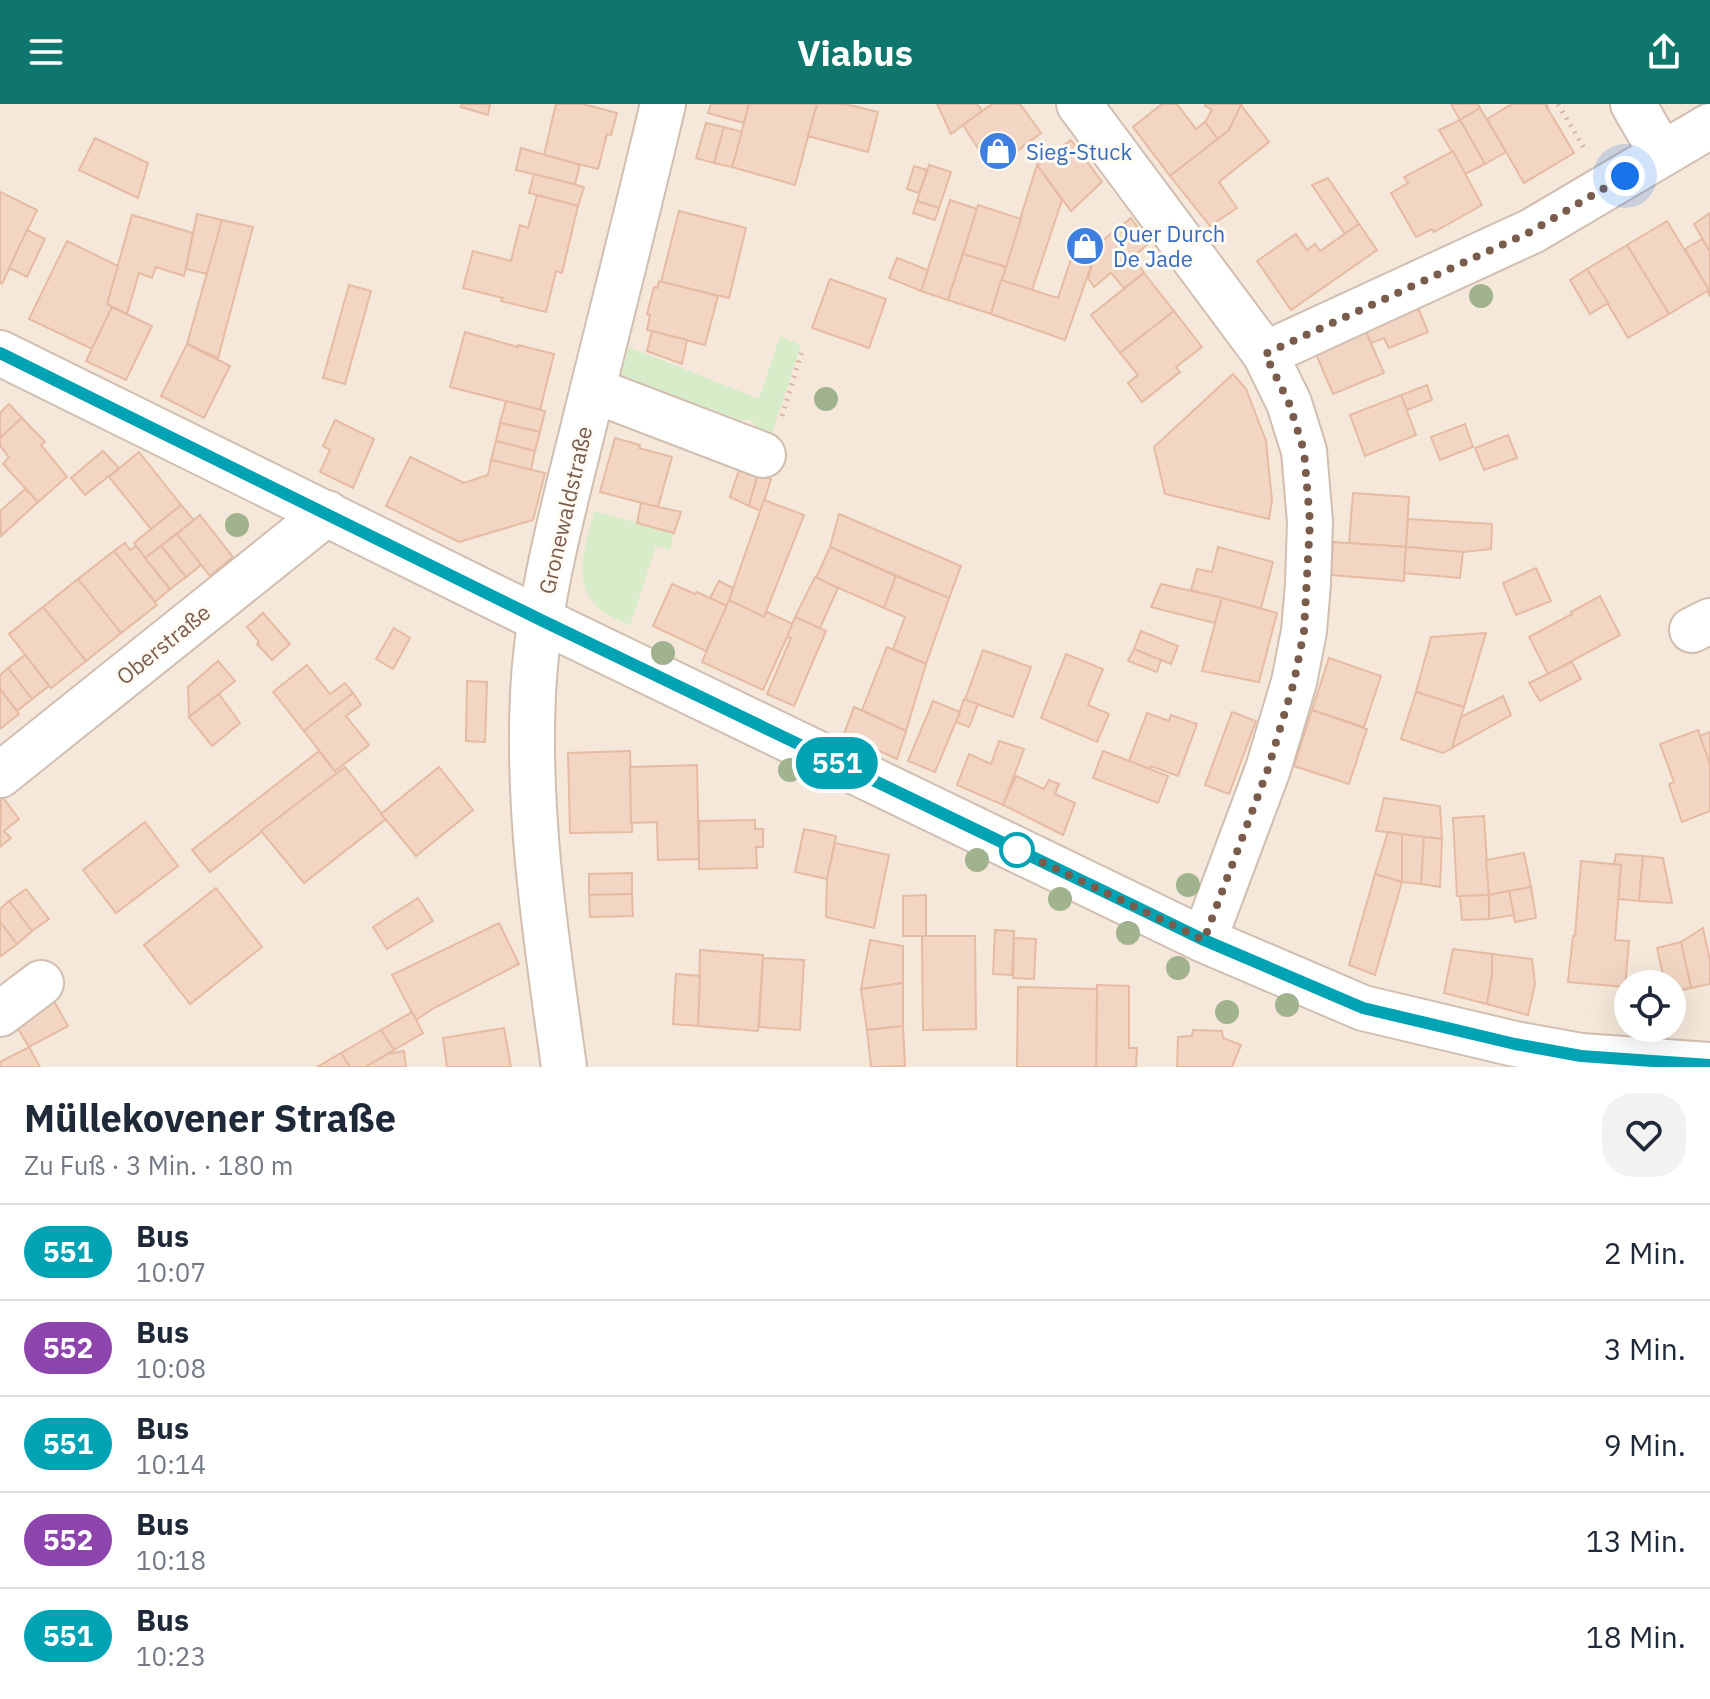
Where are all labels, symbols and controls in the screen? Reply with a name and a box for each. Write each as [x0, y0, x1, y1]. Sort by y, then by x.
text: Viabus [797, 29, 913, 76]
icon: menu [24, 30, 68, 74]
icon: share [1642, 30, 1686, 74]
shop icon: Sieg-Stuck [977, 130, 1019, 172]
place label: Sieg-Stuck [1026, 137, 1132, 166]
your location [1605, 156, 1645, 196]
place label: Quer Durch De Jade [1113, 219, 1225, 273]
shop icon: Quer Durch De Jade [1064, 225, 1106, 267]
street label: Gronewaldstraße [532, 423, 598, 597]
street label: Oberstraße [110, 597, 216, 691]
line badge: 551 [791, 737, 883, 789]
text: 551 [812, 744, 862, 781]
unlabelled marker [1000, 833, 1034, 867]
map controls [1614, 970, 1686, 1042]
button: locate [1614, 970, 1686, 1042]
text: Müllekovener Straße [24, 1093, 396, 1142]
button: heart [1602, 1093, 1686, 1177]
text: Zu Fuß · 3 Min. · 180 m [24, 1148, 293, 1182]
text: Bus [136, 1216, 189, 1255]
text: 551 [43, 1233, 93, 1270]
text: 2 Min. [1604, 1233, 1686, 1272]
text: 10:07 [136, 1255, 206, 1289]
text: Bus [136, 1312, 189, 1351]
text: 552 [43, 1329, 93, 1366]
text: 3 Min. [1604, 1329, 1686, 1368]
text: 10:08 [136, 1351, 206, 1385]
text: Bus [136, 1408, 189, 1447]
text: 551 [43, 1425, 93, 1462]
text: 9 Min. [1604, 1425, 1686, 1464]
text: 10:14 [136, 1447, 206, 1481]
text: Bus [136, 1504, 189, 1543]
text: 552 [43, 1521, 93, 1558]
text: 13 Min. [1586, 1521, 1686, 1560]
text: 10:18 [136, 1543, 206, 1577]
text: Bus [136, 1600, 189, 1639]
text: 551 [43, 1617, 93, 1654]
text: 18 Min. [1586, 1617, 1686, 1656]
text: 10:23 [136, 1639, 206, 1673]

